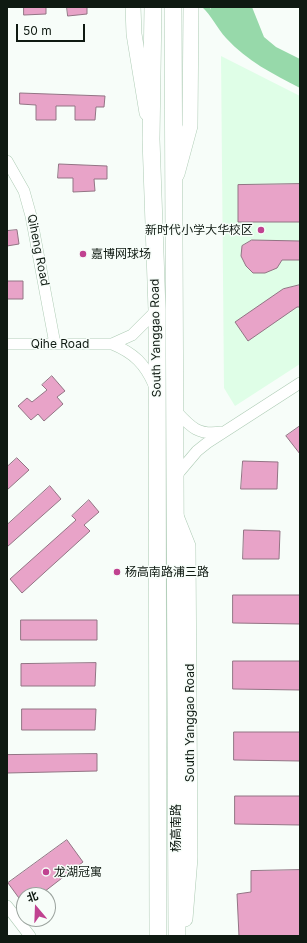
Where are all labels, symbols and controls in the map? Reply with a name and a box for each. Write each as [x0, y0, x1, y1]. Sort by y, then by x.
scale bar [18, 16, 87, 42]
text: 50 m [23, 23, 52, 38]
street label: Qiheng Road [24, 213, 52, 287]
place label: 新时代小学大华校区 [145, 223, 253, 237]
marker: 新时代小学大华校区 [256, 225, 266, 235]
place label: 嘉博网球场 [91, 247, 151, 261]
marker: 嘉博网球场 [78, 249, 88, 259]
street label: South Yanggao Road [148, 279, 164, 397]
street label: Qihe Road [31, 337, 89, 351]
place label: 杨高南路浦三路 [125, 565, 209, 579]
marker: 杨高南路浦三路 [112, 567, 122, 577]
street label: South Yanggao Road [183, 664, 197, 782]
street label: 杨高南路 [169, 804, 183, 852]
place label: 龙湖冠寓 [54, 865, 102, 879]
marker: 龙湖冠寓 [41, 867, 51, 877]
north arrow [16, 887, 56, 927]
text: 北 [25, 888, 40, 905]

